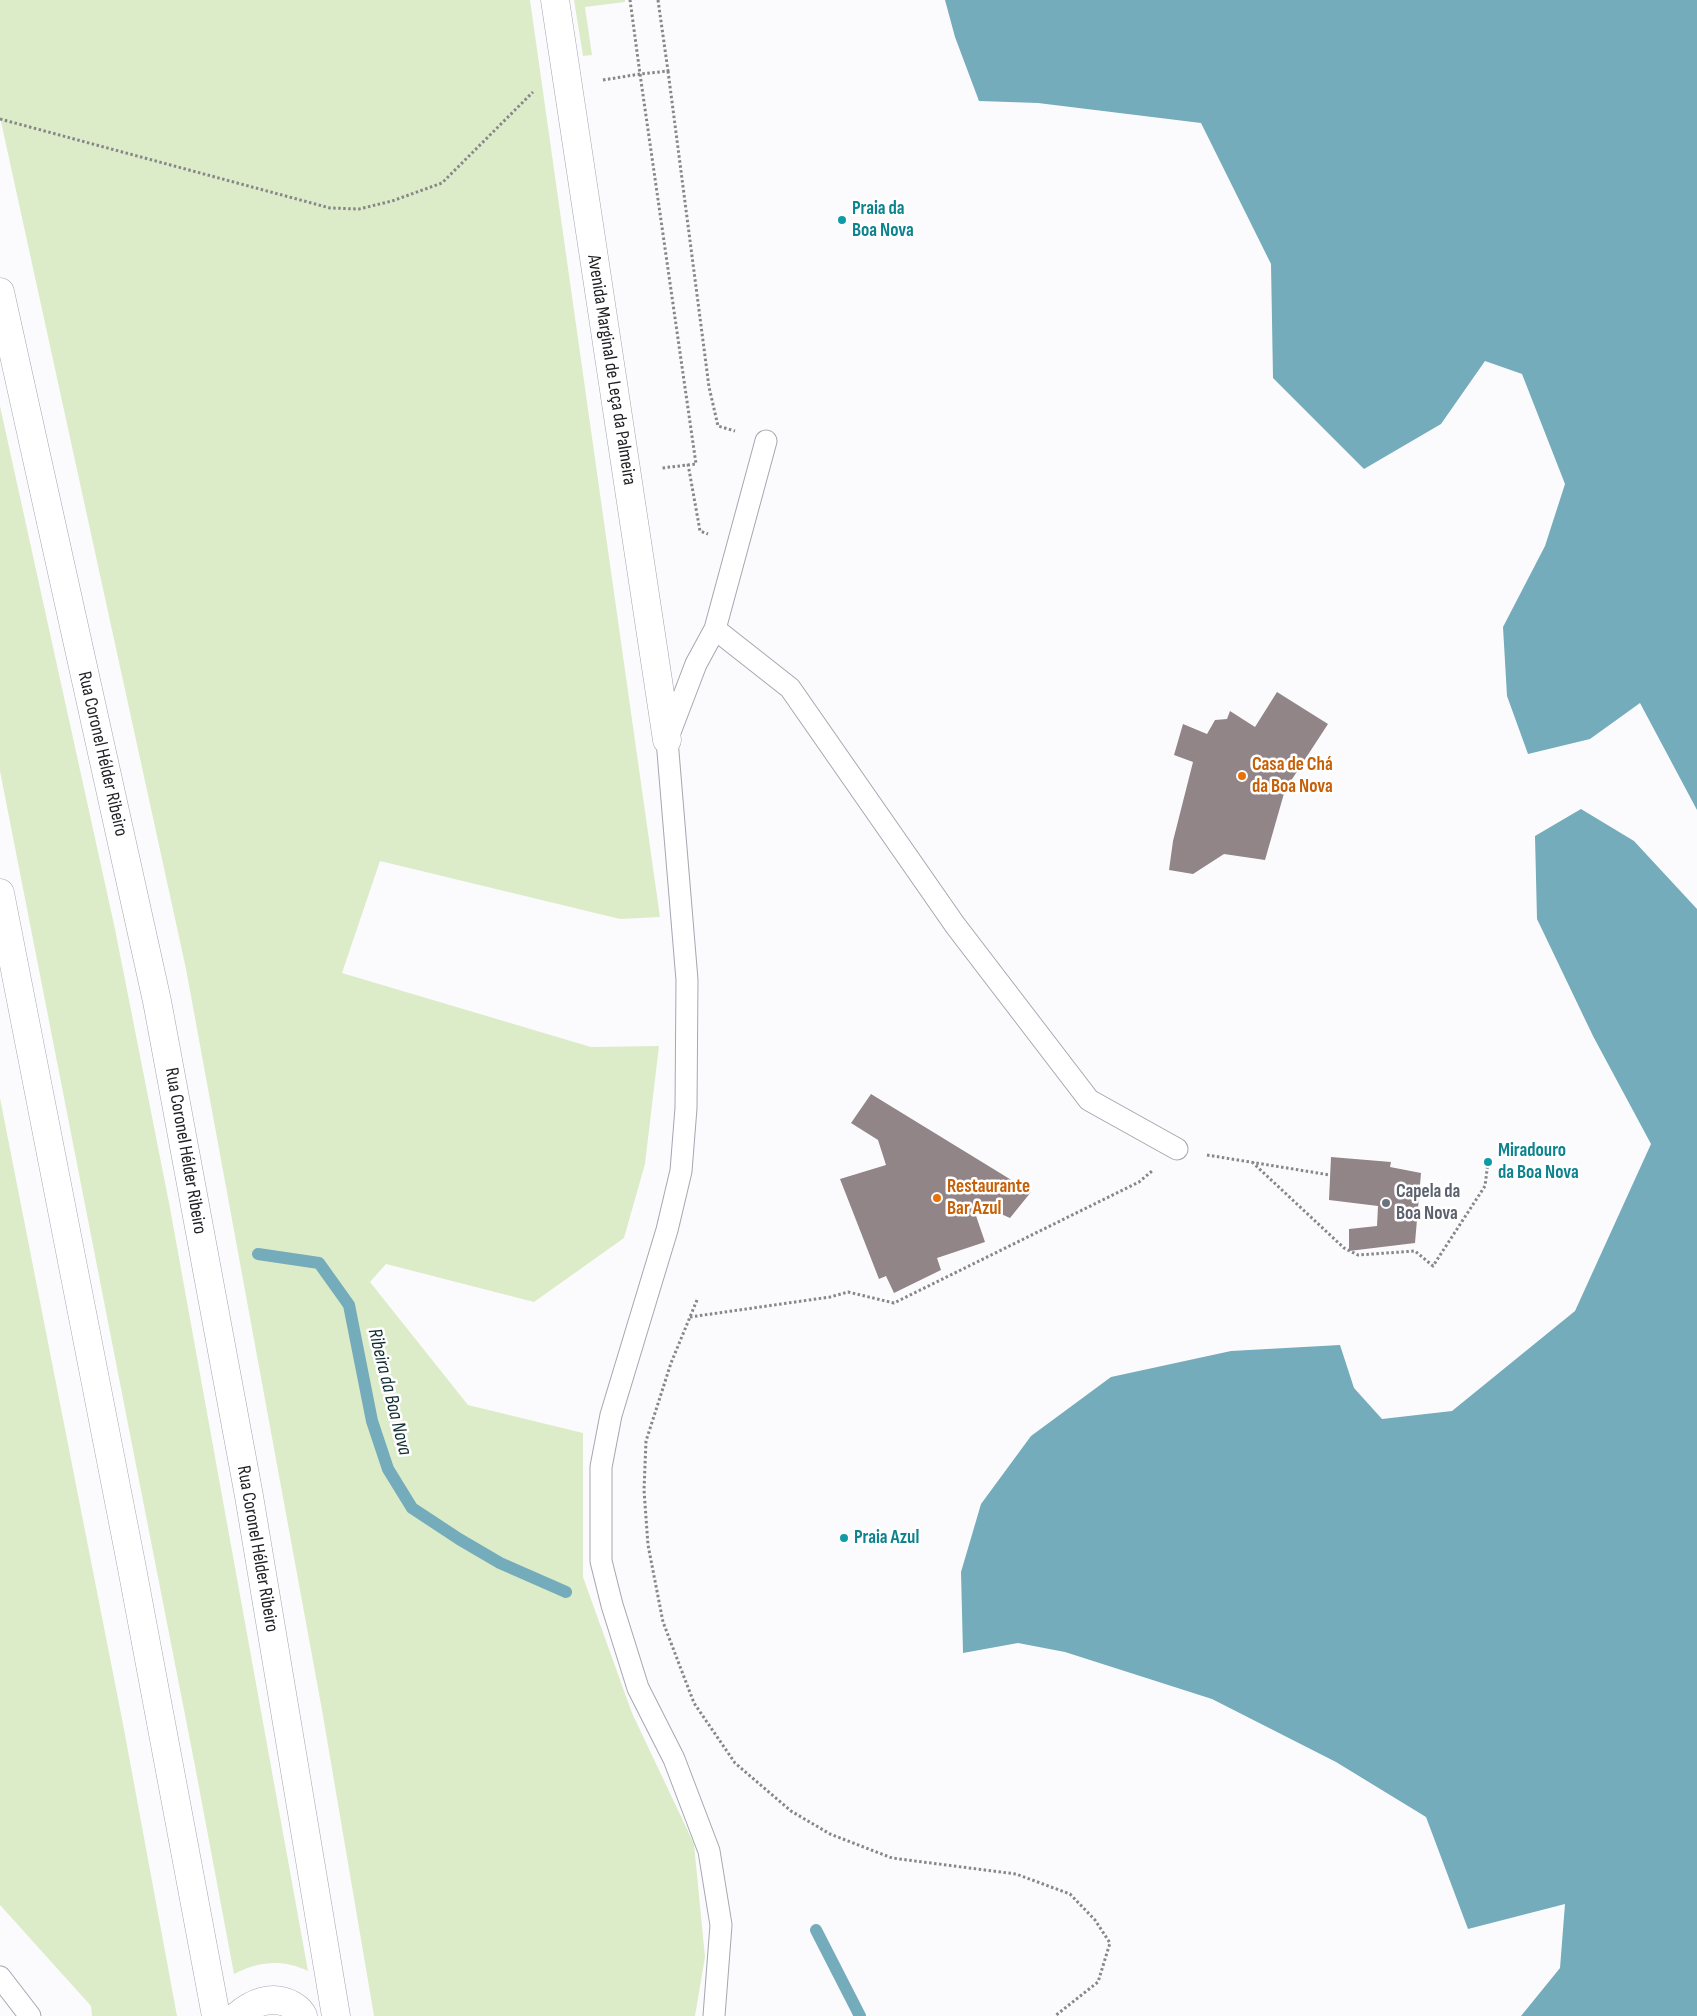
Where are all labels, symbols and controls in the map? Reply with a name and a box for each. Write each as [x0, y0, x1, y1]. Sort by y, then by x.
place label: Praia da Boa Nova [852, 198, 914, 242]
marker: Praia da Boa Nova [836, 214, 848, 226]
street label: Avenida Marginal de Leça da Palmeira [582, 253, 640, 487]
street label: Rua Coronel Hélder Ribeiro [72, 669, 132, 839]
place label: Casa de Chá da Boa Nova [1252, 754, 1333, 798]
marker: Casa de Chá da Boa Nova [1236, 770, 1248, 782]
street label: Rua Coronel Hélder Ribeiro [159, 1066, 211, 1236]
place label: Miradouro da Boa Nova [1498, 1140, 1579, 1184]
marker: Miradouro da Boa Nova [1482, 1156, 1494, 1168]
place label: Restaurante Bar Azul [947, 1176, 1030, 1220]
place label: Capela da Boa Nova [1396, 1181, 1460, 1225]
marker: Restaurante Bar Azul [931, 1192, 943, 1204]
marker: Capela da Boa Nova [1380, 1197, 1392, 1209]
water label: Ribeira da Boa Nova [362, 1326, 416, 1458]
street label: Rua Coronel Hélder Ribeiro [231, 1464, 283, 1634]
place label: Praia Azul [854, 1527, 919, 1549]
marker: Praia Azul [838, 1532, 850, 1544]

